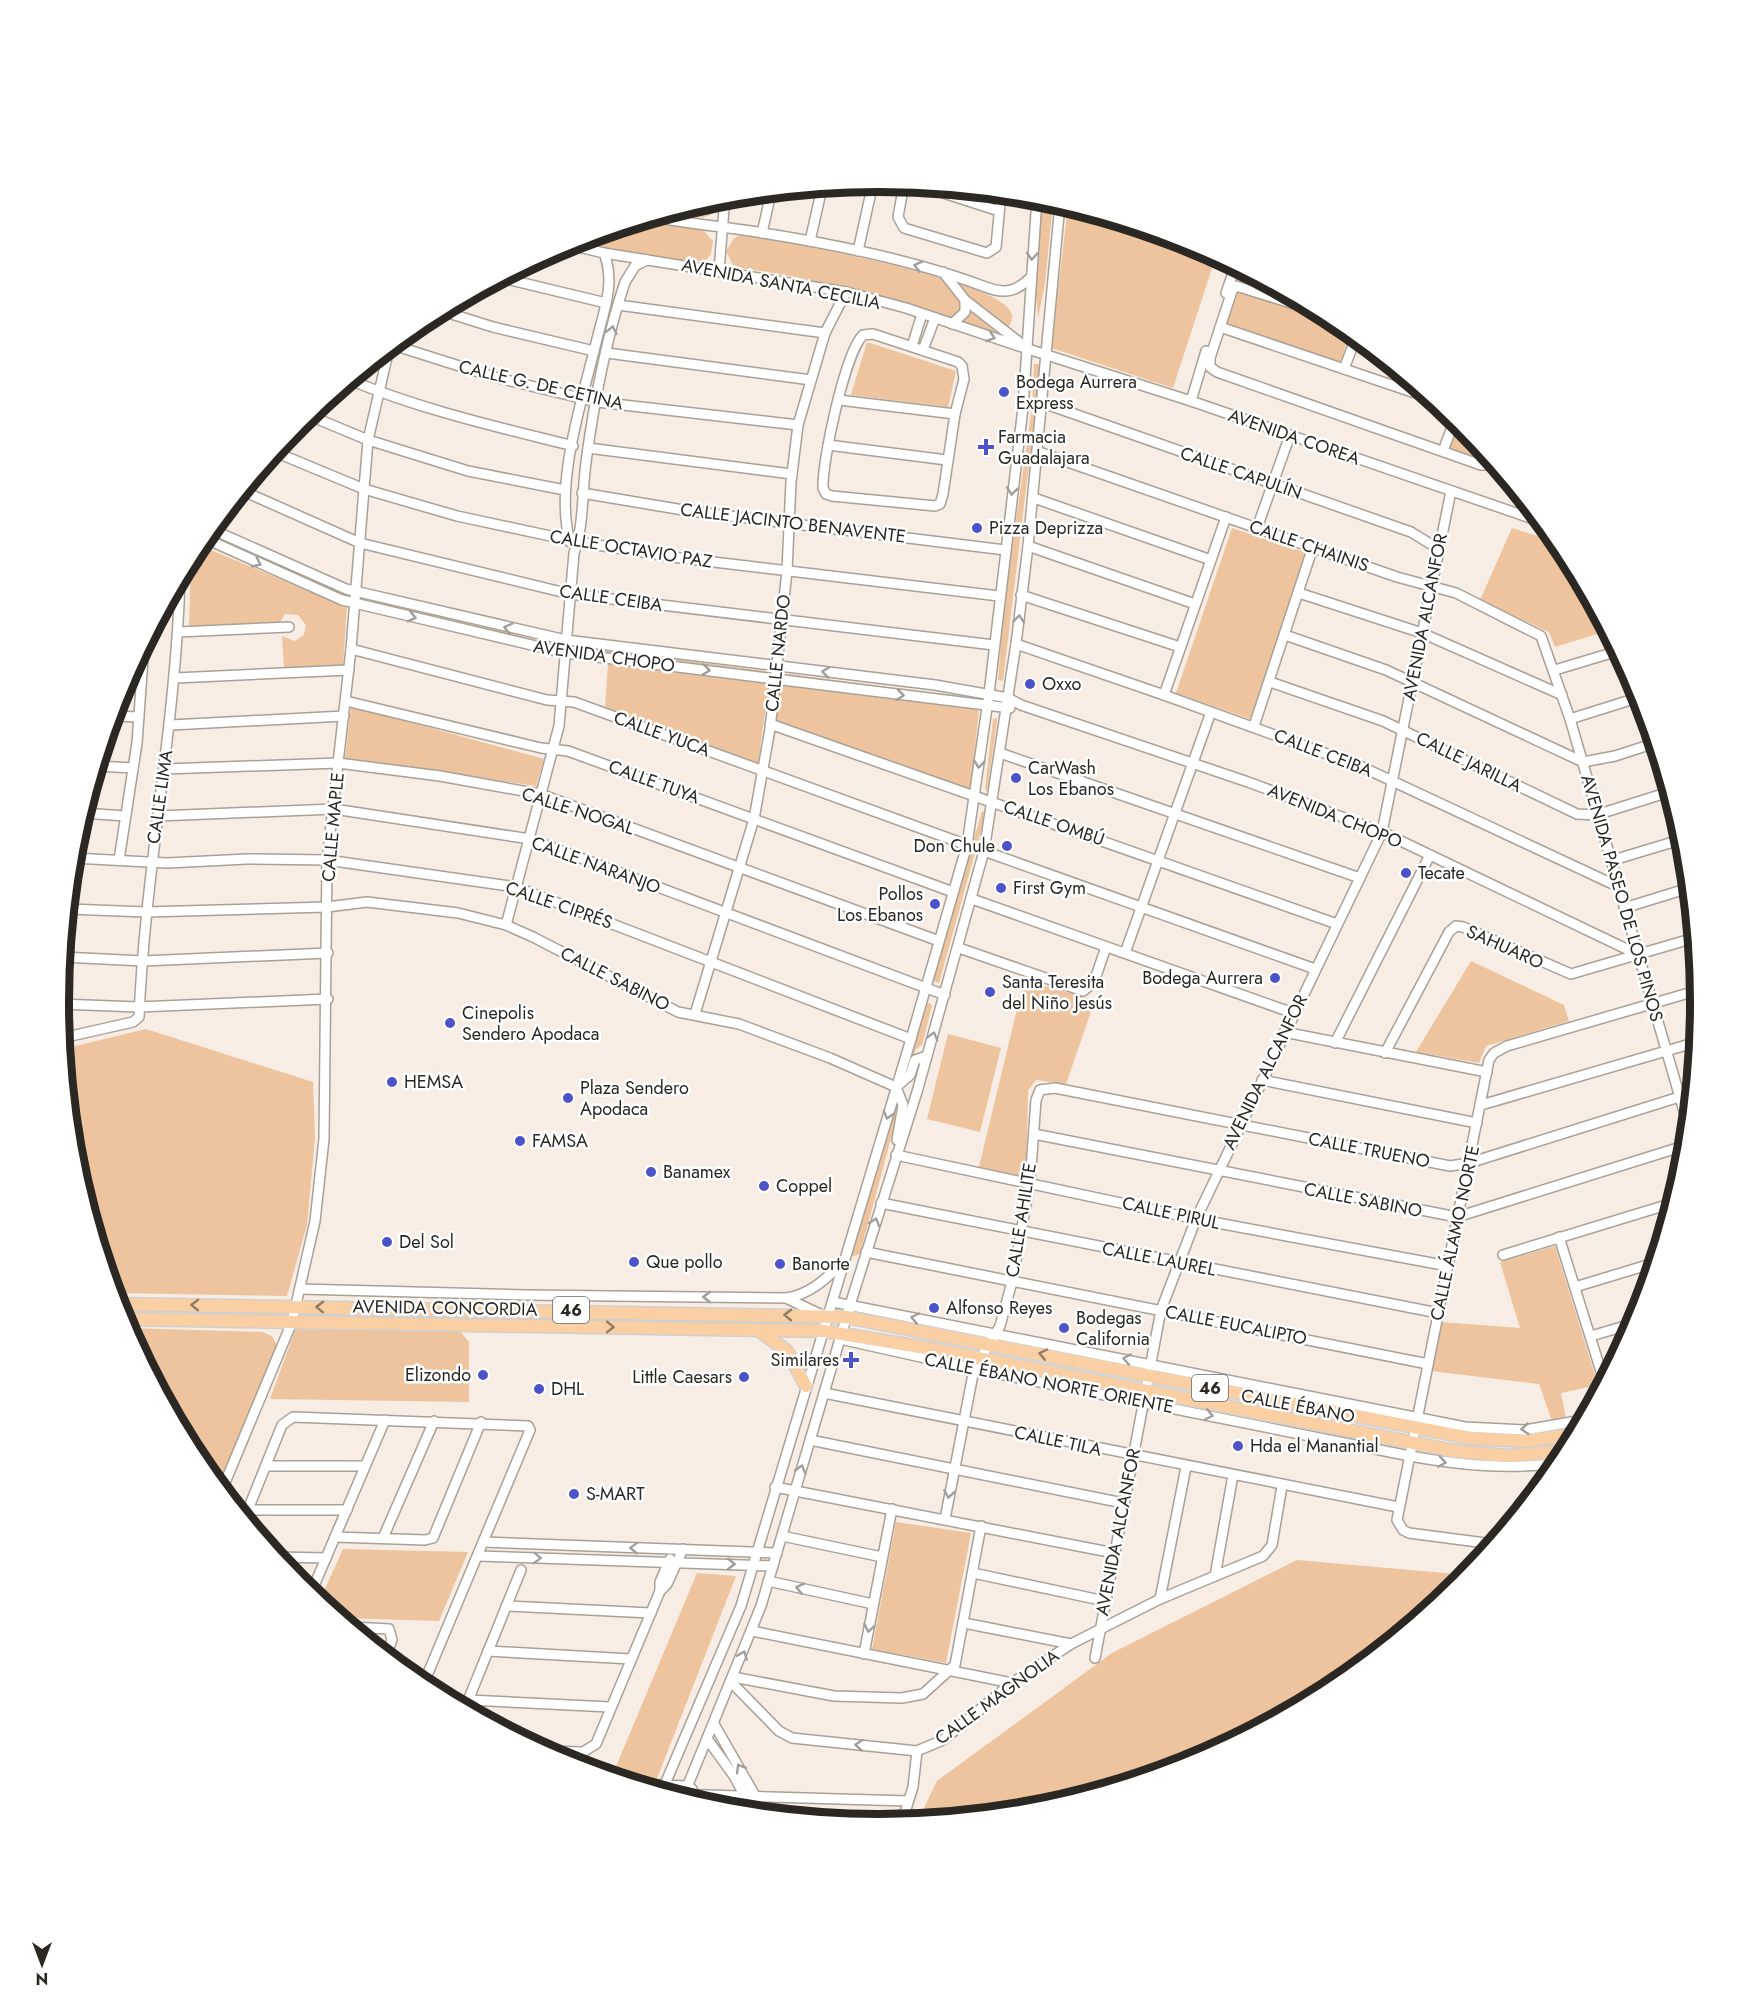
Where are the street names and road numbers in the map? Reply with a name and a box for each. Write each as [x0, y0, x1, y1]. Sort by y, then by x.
street label: AVENIDA SANTA CECILIA [679, 252, 883, 316]
street label: CALLE G. DE CETINA [456, 353, 626, 417]
street label: AVENIDA COREA [1225, 402, 1363, 472]
street label: CALLE CAPULÍN [1177, 440, 1305, 506]
street label: CALLE JACINTO BENAVENTE [679, 496, 907, 550]
street label: CALLE CHAINIS [1246, 513, 1373, 579]
street label: CALLE OCTAVIO PAZ [548, 523, 714, 575]
street label: AVENIDA ALCANFOR [1396, 531, 1454, 703]
street label: CALLE CEIBA [558, 578, 664, 618]
street label: CALLE NARDO [759, 593, 797, 713]
street label: AVENIDA CHOPO [532, 633, 676, 679]
street label: CALLE YUCA [610, 705, 714, 763]
street label: CALLE CEIBA [1270, 722, 1376, 784]
street label: CALLE JARILLA [1412, 725, 1526, 799]
street label: CALLE LIMA [141, 748, 179, 846]
street label: CALLE TUYA [605, 753, 703, 811]
street label: CALLE MAPLE [315, 771, 351, 883]
street label: AVENIDA PASEO DE LOS PINOS [1574, 771, 1670, 1025]
street label: AVENIDA CHOPO [1264, 777, 1406, 855]
street label: CALLE NOGAL [518, 781, 638, 841]
street label: CALLE OMBÚ [1000, 794, 1108, 852]
street label: CALLE NARANJO [528, 830, 664, 900]
street label: CALLE CIPRÉS [502, 874, 616, 936]
street label: SAHUARO [1462, 918, 1548, 976]
street label: CALLE SABINO [556, 940, 674, 1018]
street label: AVENIDA ALCANFOR [1216, 990, 1314, 1154]
street label: CALLE TRUENO [1306, 1125, 1432, 1175]
street label: CALLE ÁLAMO NORTE [1424, 1143, 1486, 1323]
street label: CALLE AHILITE [999, 1161, 1043, 1279]
street label: CALLE SABINO [1302, 1176, 1424, 1224]
street label: CALLE PIRUL [1120, 1190, 1222, 1236]
street label: CALLE LAUREL [1100, 1235, 1218, 1283]
street label: AVENIDA CONCORDIA [352, 1293, 538, 1323]
road number: 46 [553, 1297, 589, 1323]
street label: CALLE EUCALIPTO [1163, 1298, 1309, 1352]
street label: CALLE ÉBANO NORTE ORIENTE [922, 1346, 1176, 1420]
road number: 46 [1192, 1375, 1228, 1401]
street label: CALLE ÉBANO [1239, 1382, 1357, 1430]
street label: CALLE TILA [1012, 1419, 1104, 1463]
street label: AVENIDA ALCANFOR [1089, 1446, 1147, 1618]
street label: CALLE MAGNOLIA [930, 1643, 1065, 1751]

